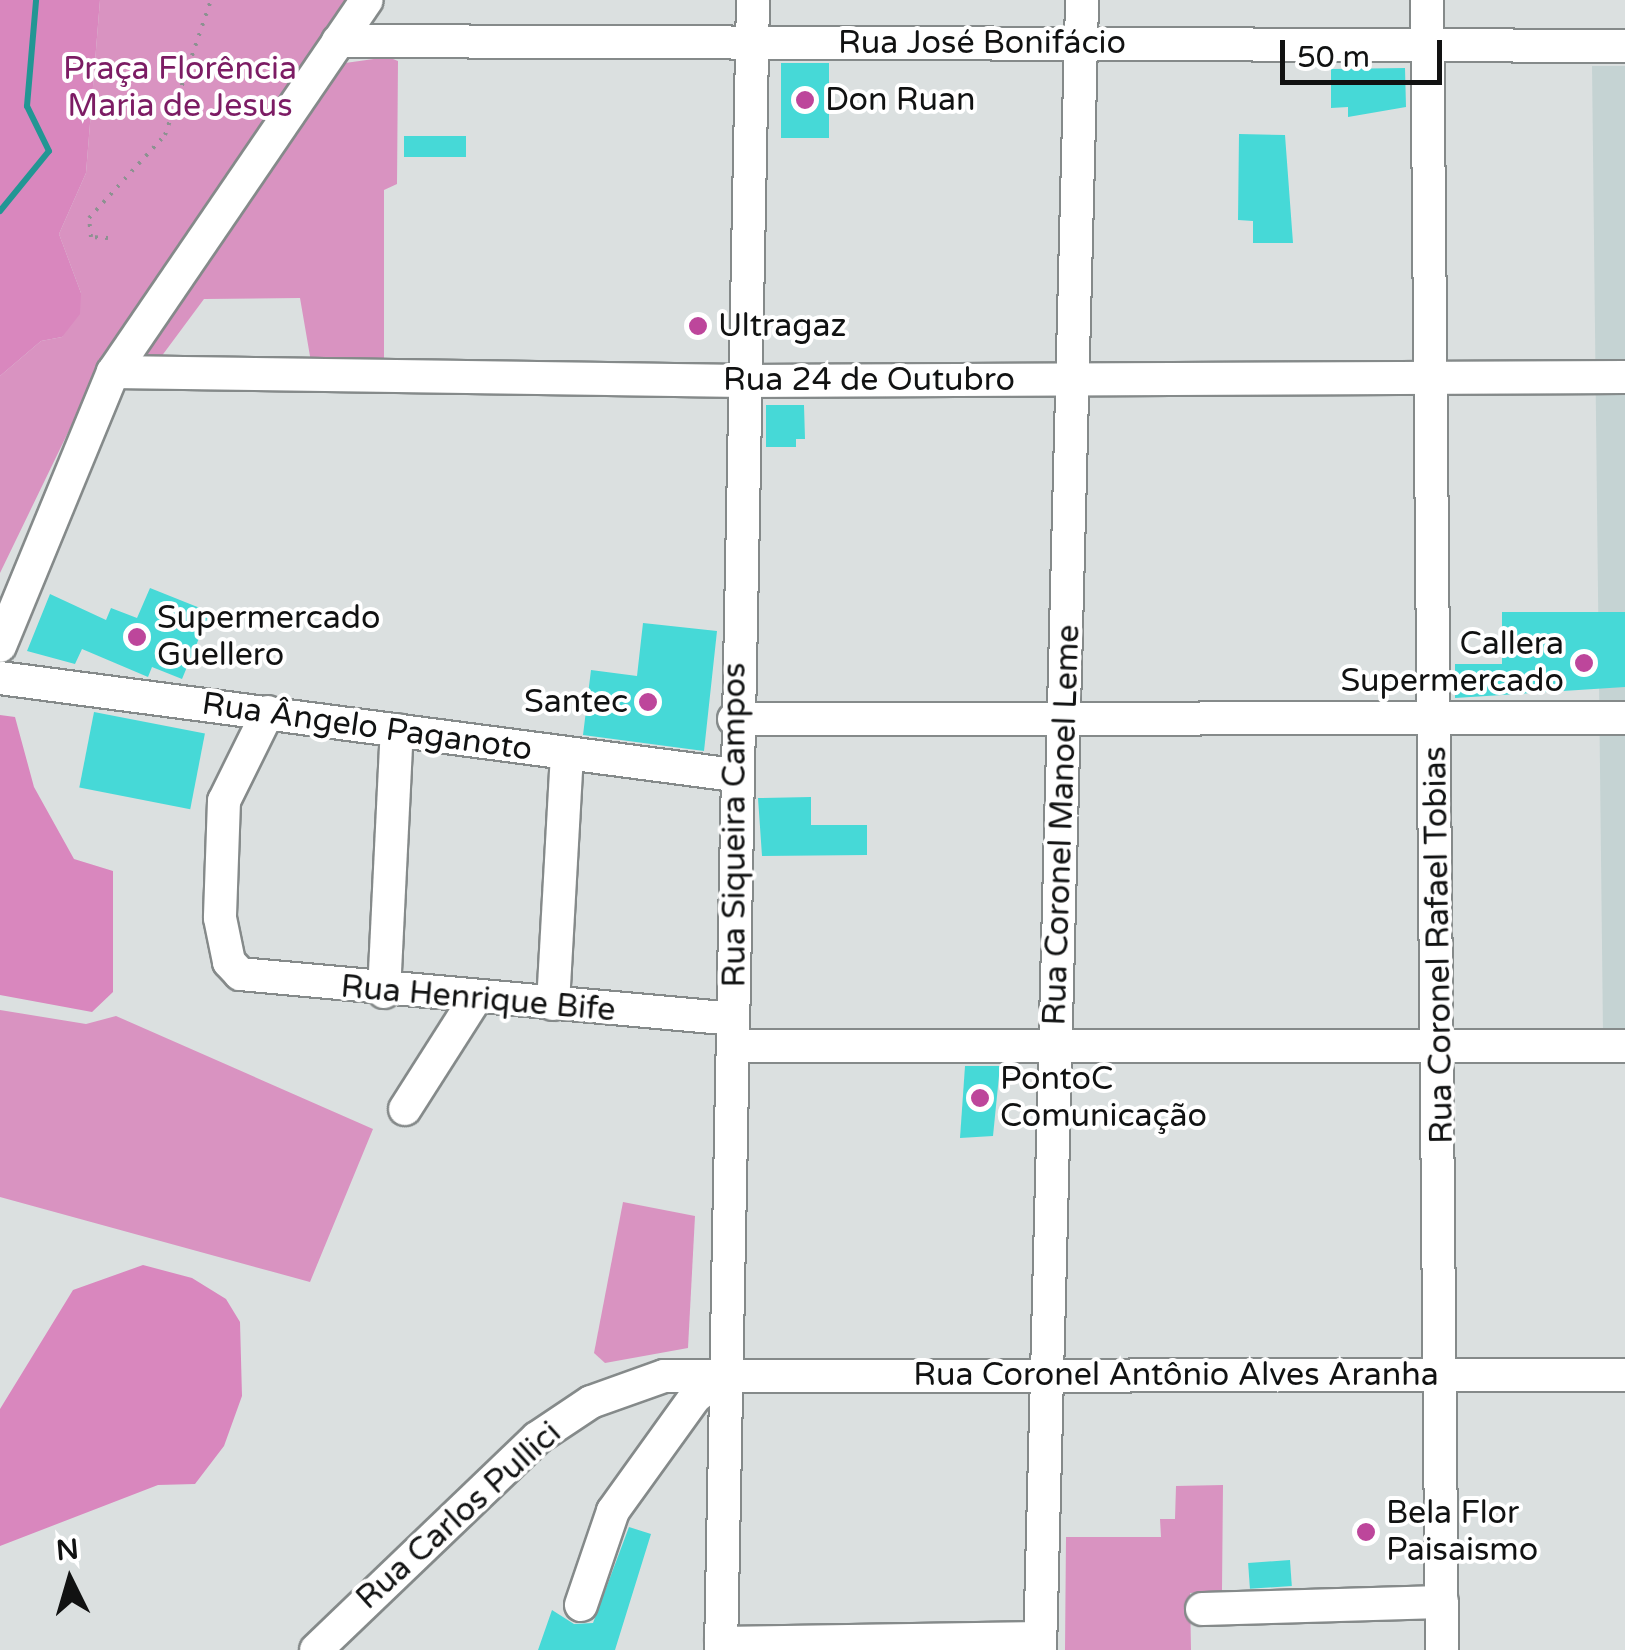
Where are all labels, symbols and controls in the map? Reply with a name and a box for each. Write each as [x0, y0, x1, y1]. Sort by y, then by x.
scale bar [1285, 20, 1448, 82]
street label: Rua José Bonifácio [838, 24, 1126, 62]
text: 50 m [1297, 39, 1370, 76]
park label: Praça Florência Maria de Jesus [63, 51, 297, 126]
place label: Don Ruan [825, 81, 975, 119]
marker: Don Ruan [794, 89, 816, 111]
place label: Ultragaz [718, 307, 846, 345]
marker: Ultragaz [687, 315, 709, 337]
street label: Rua 24 de Outubro [723, 361, 1015, 399]
place label: Supermercado Guellero [157, 600, 380, 675]
street label: Rua Coronel Manoel Leme [1036, 624, 1088, 1026]
marker: Supermercado Guellero [126, 626, 148, 648]
place label: Callera Supermercado [1341, 626, 1564, 701]
marker: Callera Supermercado [1573, 652, 1595, 674]
street label: Rua Siqueira Campos [716, 663, 754, 987]
place label: Santec [524, 683, 628, 721]
street label: Rua Ângelo Paganoto [199, 685, 535, 769]
marker: Santec [637, 691, 659, 713]
street label: Rua Coronel Rafael Tobias [1416, 746, 1462, 1144]
street label: Rua Henrique Bife [339, 968, 617, 1030]
place label: PontoC Comunicação [1000, 1061, 1207, 1136]
marker: PontoC Comunicação [969, 1087, 991, 1109]
street label: Rua Coronel Antônio Alves Aranha [913, 1356, 1439, 1394]
street label: Rua Carlos Pullici [349, 1414, 569, 1618]
place label: Bela Flor Paisaismo [1386, 1495, 1538, 1570]
marker: Bela Flor Paisaismo [1355, 1521, 1377, 1543]
north arrow [20, 1530, 120, 1630]
text: N [55, 1532, 80, 1568]

